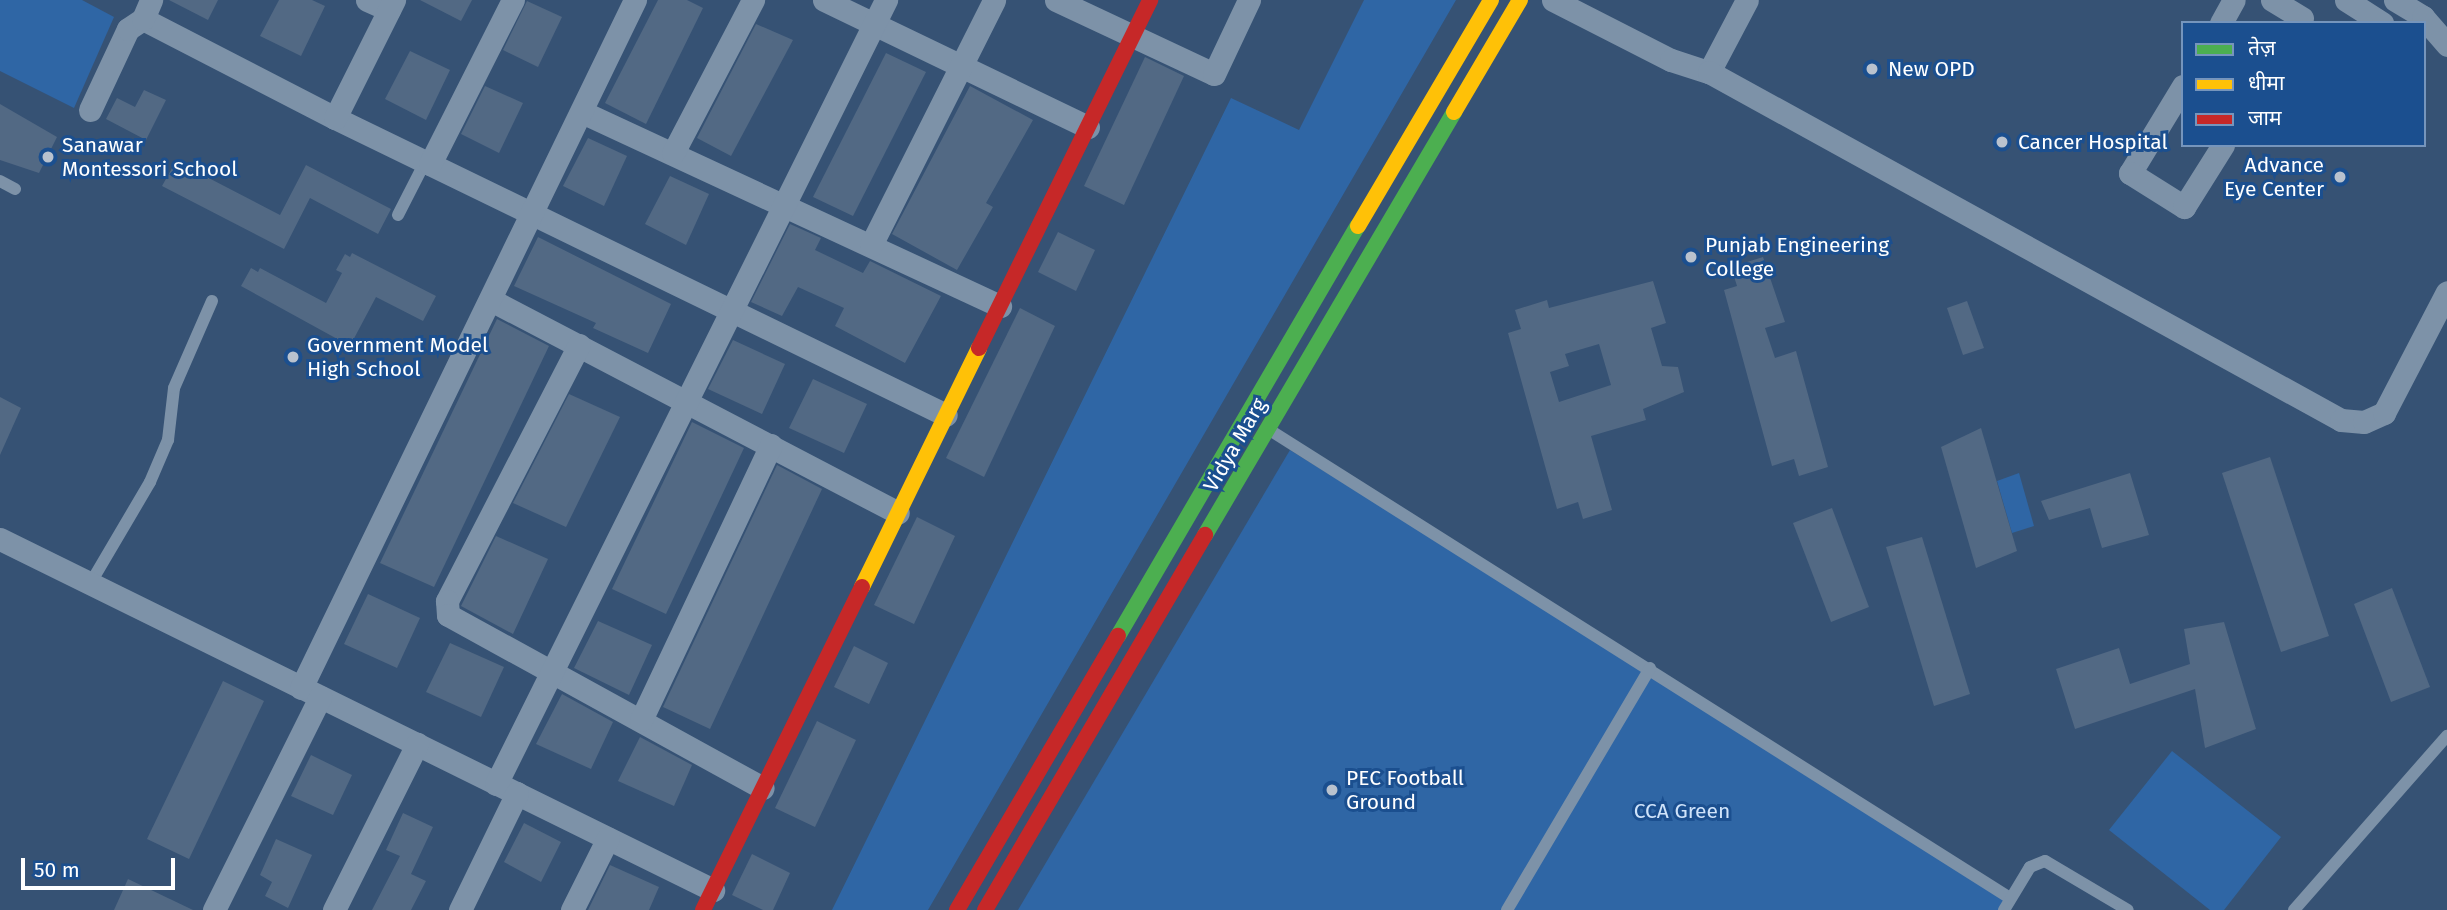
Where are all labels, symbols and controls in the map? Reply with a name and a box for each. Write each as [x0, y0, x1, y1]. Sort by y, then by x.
legend [2181, 21, 2426, 147]
text: तेज़ [2248, 35, 2276, 61]
place label: New OPD [1888, 56, 1975, 82]
marker: New OPD [1862, 59, 1882, 79]
text: धीमा [2248, 70, 2284, 96]
text: जाम [2248, 105, 2282, 131]
place label: Cancer Hospital [2018, 129, 2168, 155]
place label: Sanawar Montessori School [62, 132, 237, 182]
marker: Cancer Hospital [1992, 132, 2012, 152]
marker: Sanawar Montessori School [40, 149, 56, 165]
place label: Advance Eye Center [2224, 152, 2324, 202]
marker: Advance Eye Center [2330, 167, 2350, 187]
place label: Punjab Engineering College [1705, 232, 1889, 282]
marker: Punjab Engineering College [1683, 249, 1699, 265]
place label: Government Model High School [307, 332, 488, 382]
marker: Government Model High School [285, 349, 301, 365]
street label: Vidya Marg [1198, 394, 1272, 496]
place label: PEC Football Ground [1346, 765, 1464, 815]
marker: PEC Football Ground [1324, 782, 1340, 798]
park label: CCA Green [1634, 798, 1730, 824]
scale bar [24, 844, 178, 888]
text: 50 m [34, 857, 80, 883]

